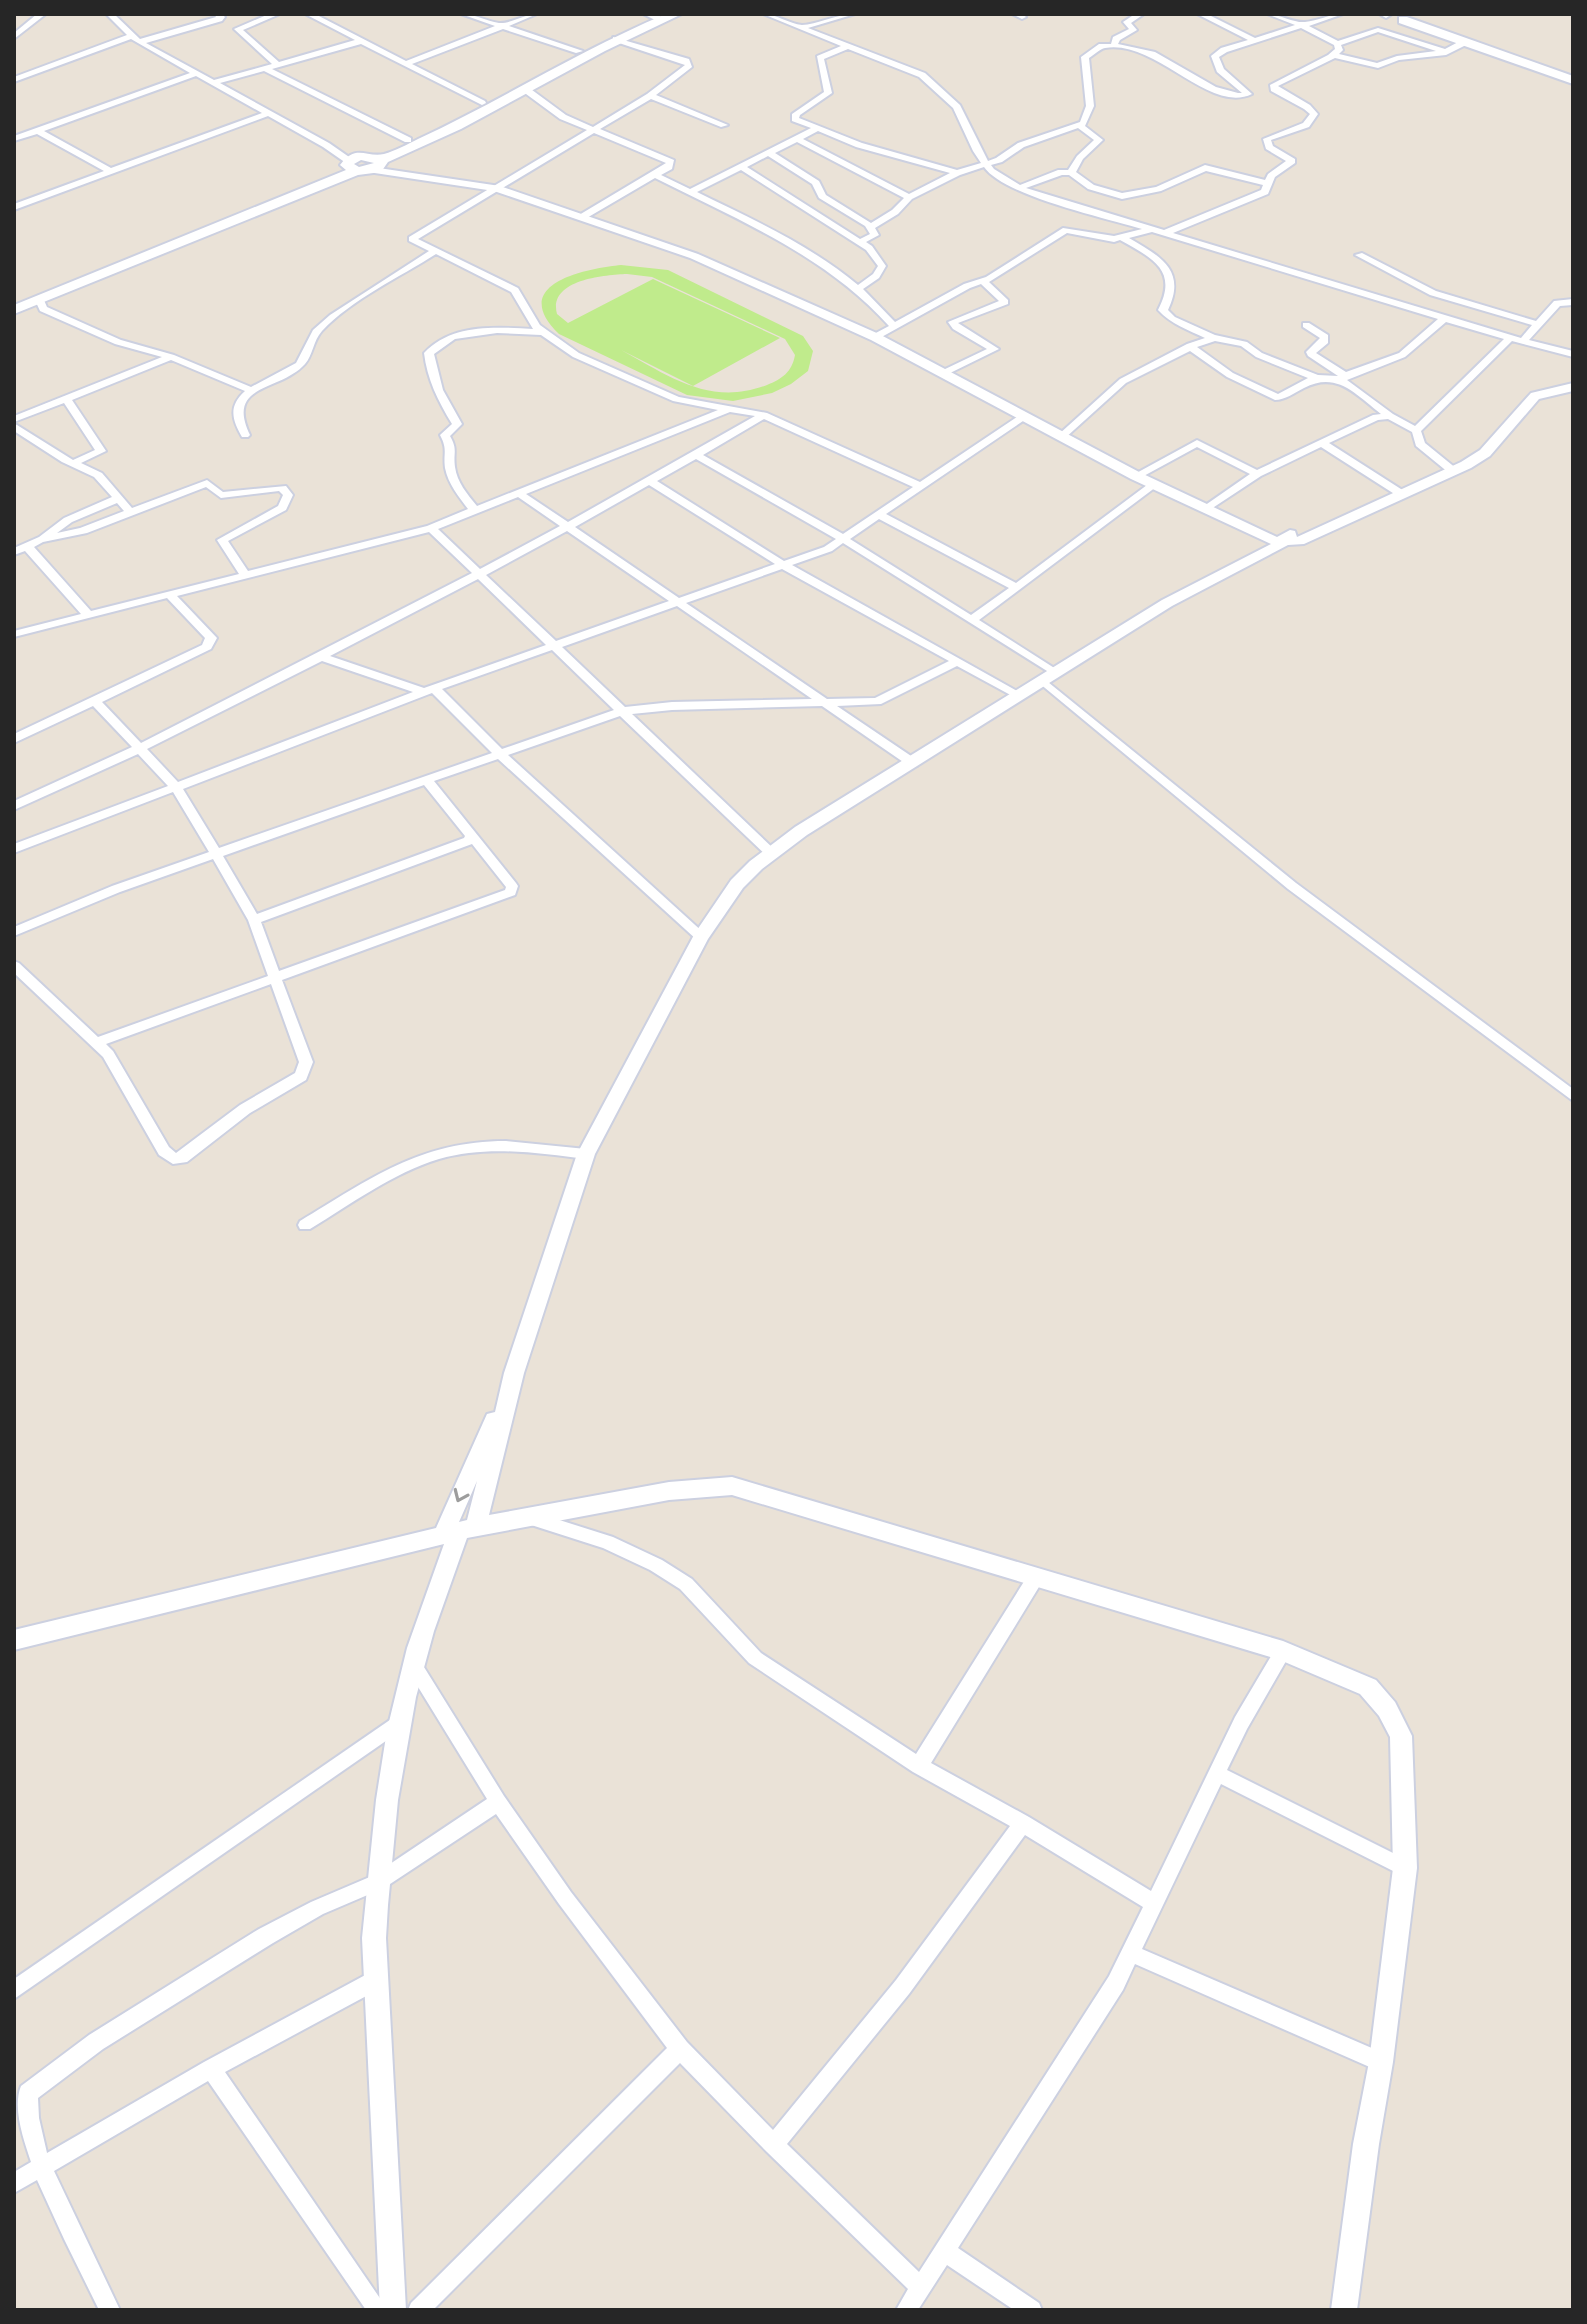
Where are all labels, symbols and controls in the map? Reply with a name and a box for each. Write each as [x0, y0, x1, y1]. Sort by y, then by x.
one-way arrow [454, 1488, 470, 1502]

